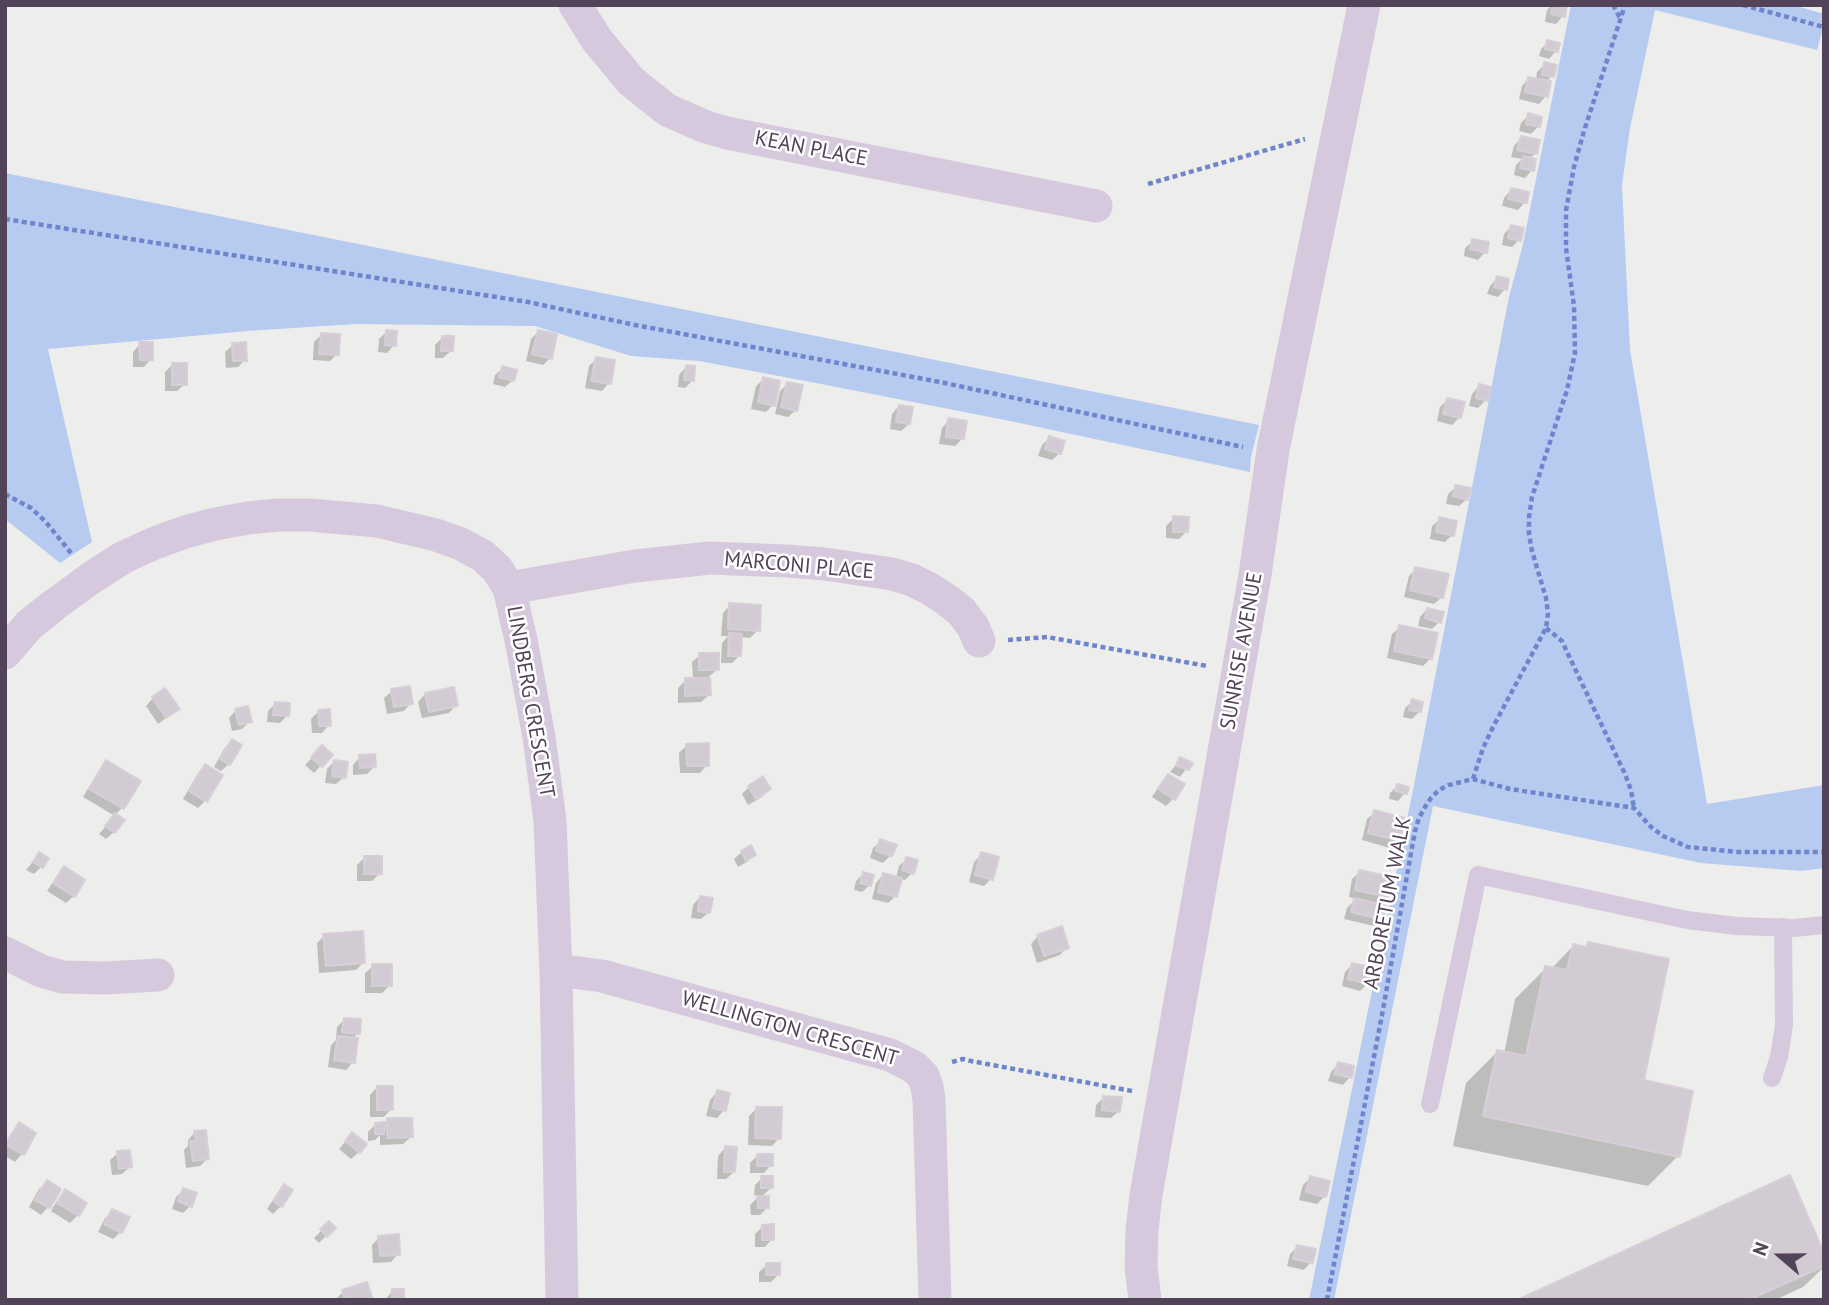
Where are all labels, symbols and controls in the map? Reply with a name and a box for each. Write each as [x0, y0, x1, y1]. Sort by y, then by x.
street label: KEAN PLACE [753, 126, 869, 172]
street label: MARCONI PLACE [723, 547, 875, 585]
street label: SUNRISE AVENUE [1216, 570, 1268, 732]
street label: LINDBERG CRESCENT [501, 604, 559, 800]
street label: ARBORETUM WALK [1359, 814, 1417, 992]
street label: WELLINGTON CRESCENT [679, 986, 901, 1072]
north arrow [1745, 1221, 1815, 1291]
text: N [1747, 1239, 1774, 1259]

